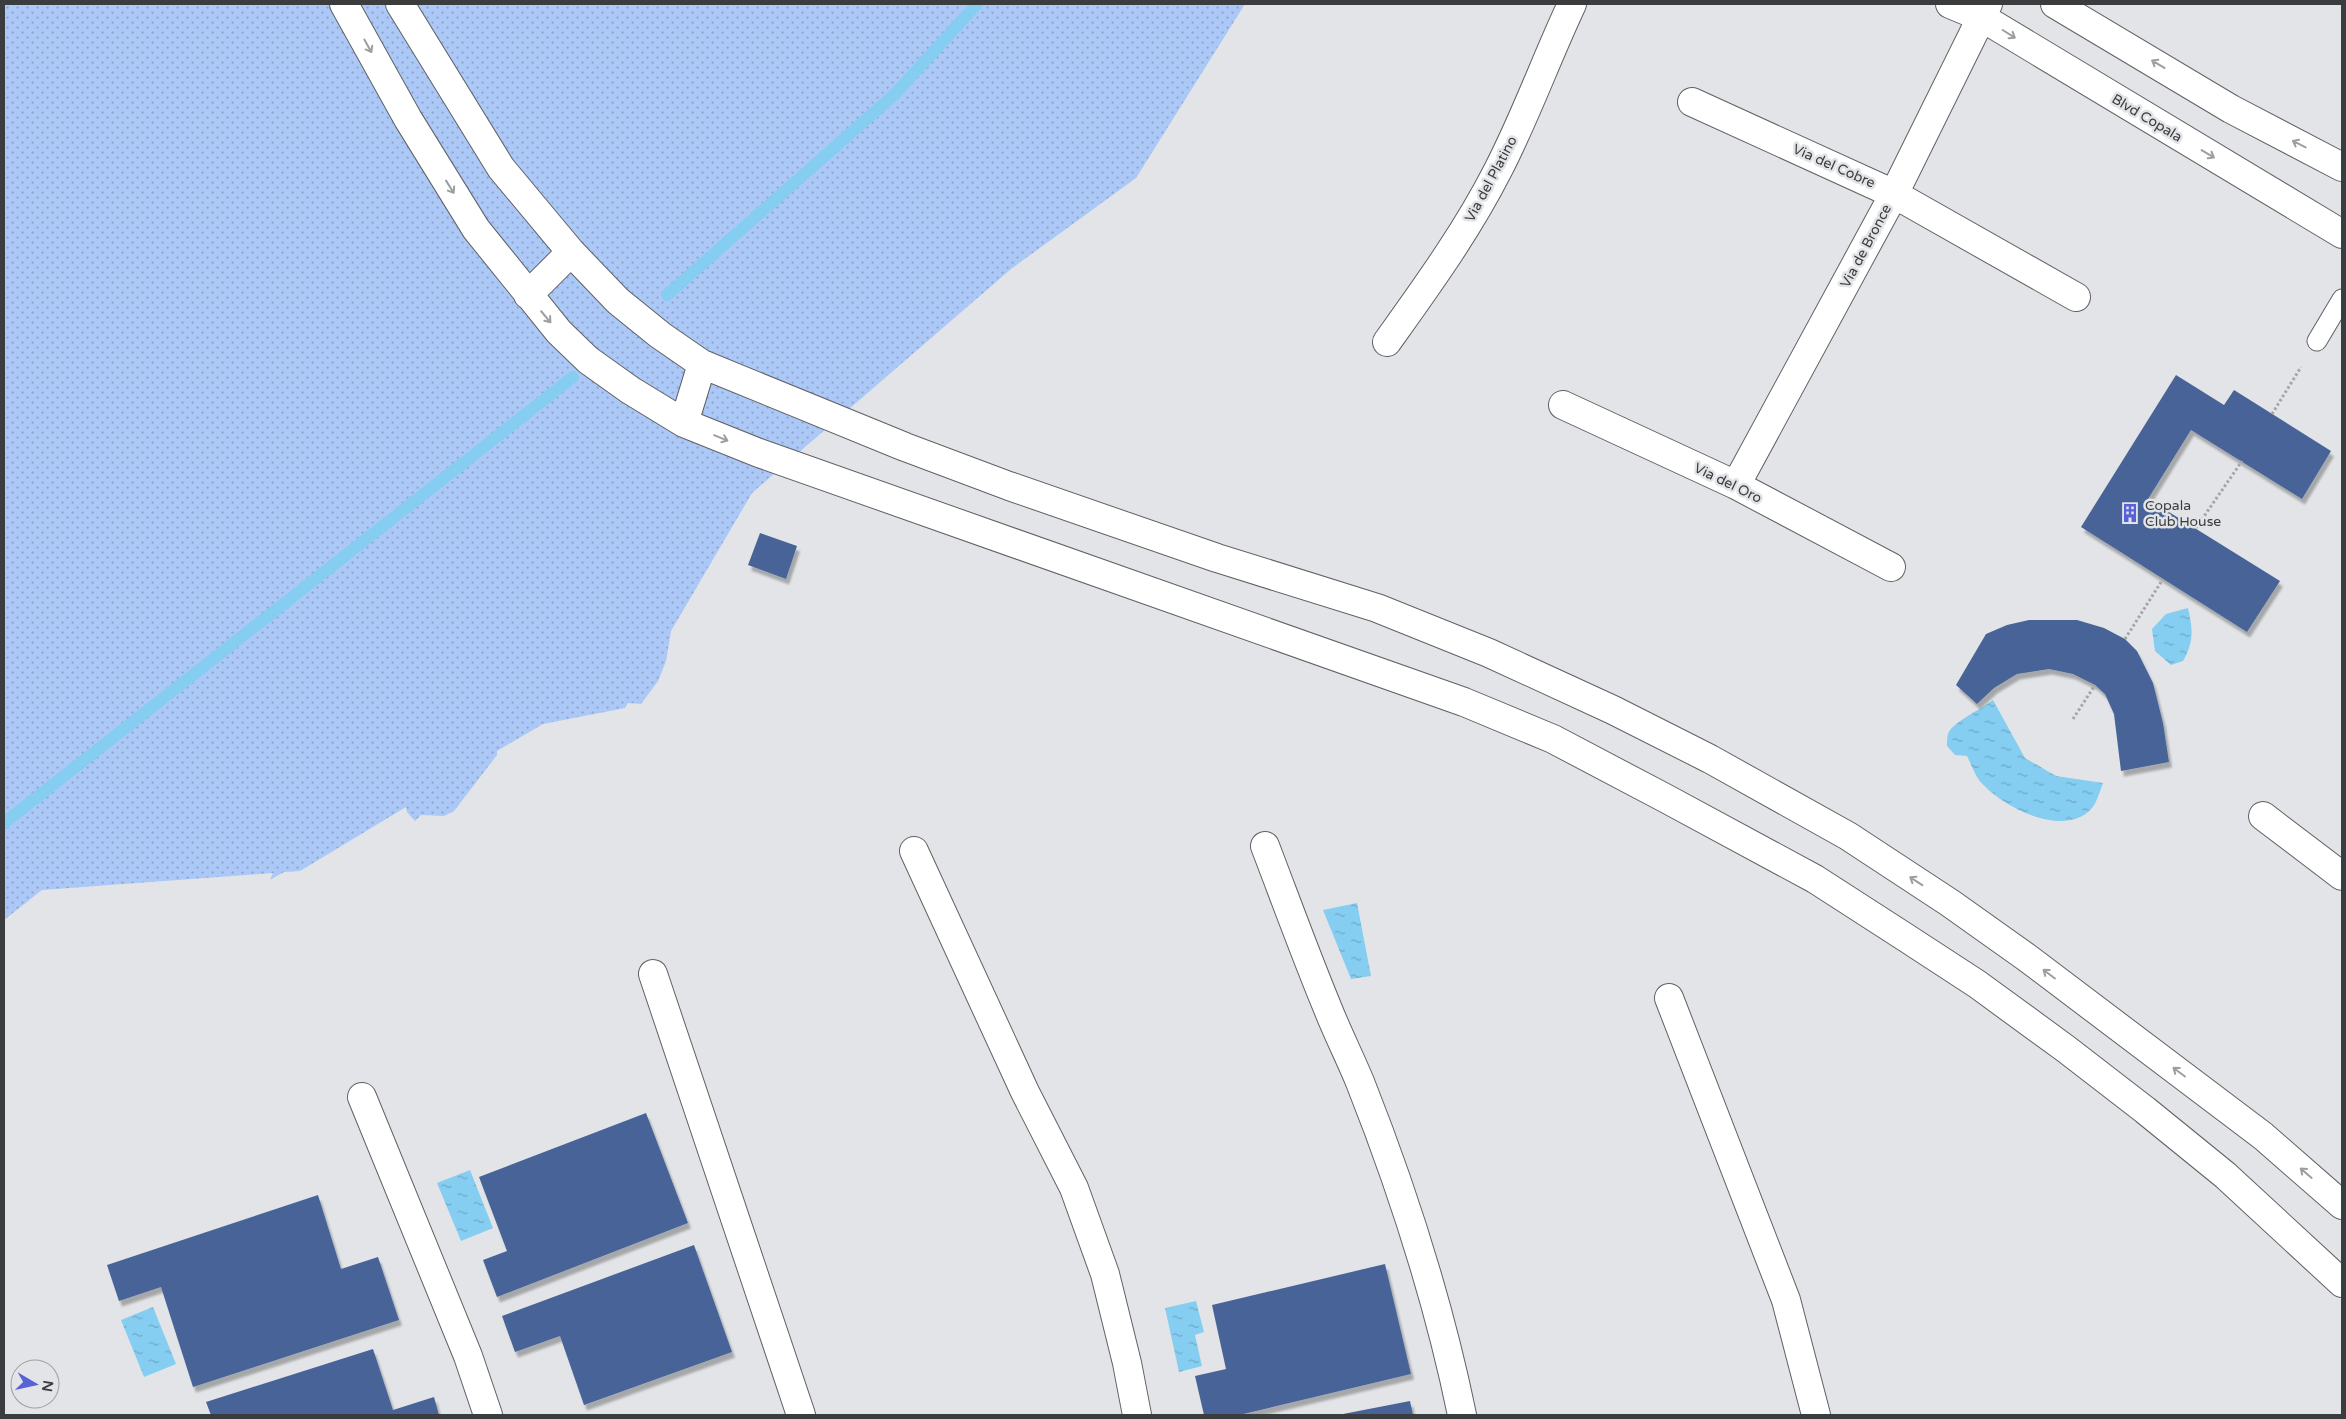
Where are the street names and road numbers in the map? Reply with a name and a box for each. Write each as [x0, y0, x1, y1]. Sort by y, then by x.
street label: Blvd Copala [2109, 90, 2185, 146]
street label: Via del Platino [1461, 133, 1521, 225]
street label: Via del Cobre [1790, 140, 1878, 192]
street label: Via de Bronce [1837, 201, 1895, 291]
street label: Via del Oro [1691, 459, 1765, 507]

